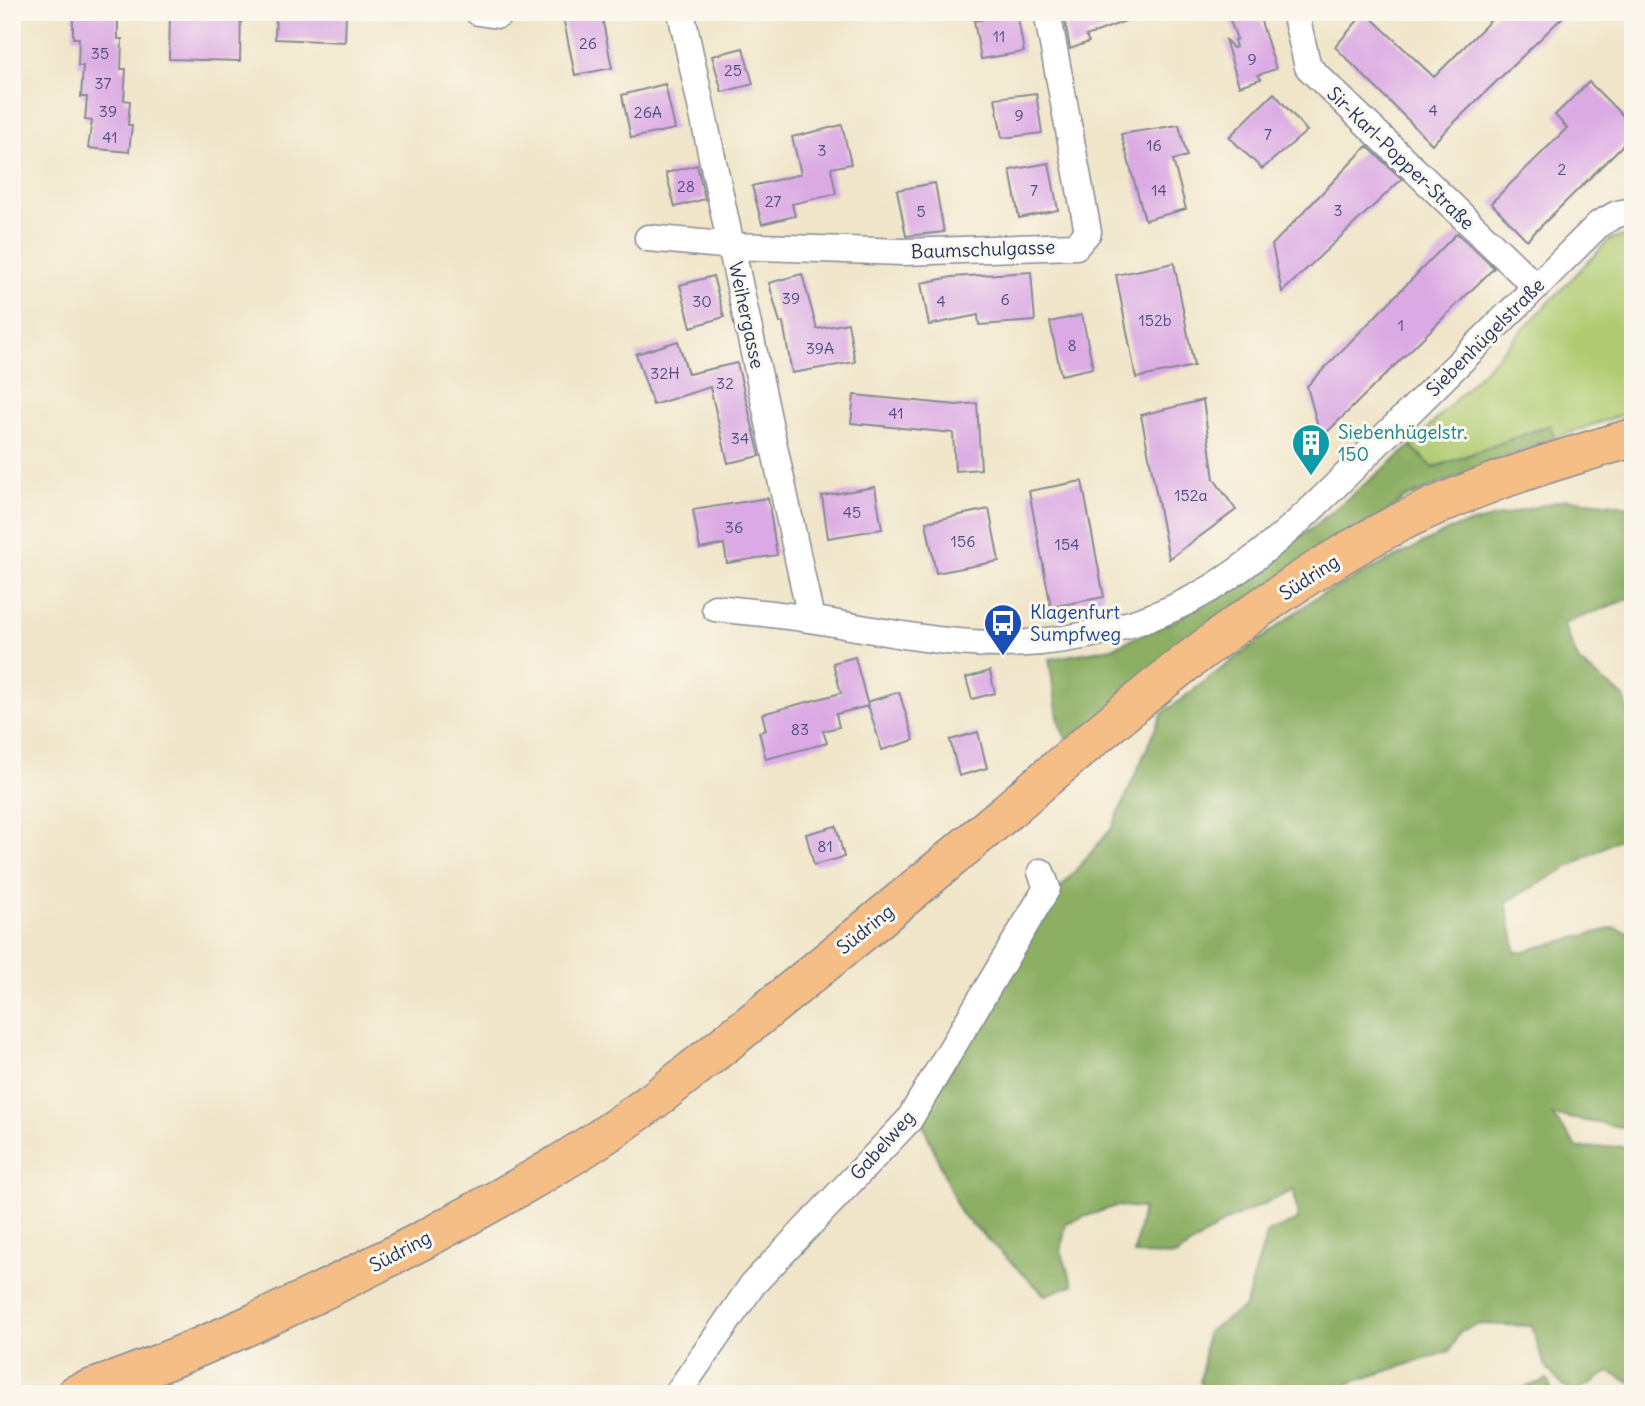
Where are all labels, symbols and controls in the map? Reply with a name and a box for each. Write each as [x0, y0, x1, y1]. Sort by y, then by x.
house number: 11 [993, 26, 1005, 46]
house number: 26 [579, 33, 597, 53]
house number: 35 [91, 43, 109, 63]
house number: 9 [1247, 49, 1257, 69]
house number: 25 [724, 60, 742, 80]
house number: 37 [95, 73, 112, 93]
street label: Sir-Karl-Popper-Straße [1322, 81, 1480, 235]
house number: 4 [1428, 100, 1438, 120]
house number: 39 [99, 101, 117, 121]
house number: 26A [634, 102, 662, 122]
house number: 9 [1014, 105, 1024, 125]
house number: 7 [1264, 124, 1272, 144]
house number: 41 [102, 127, 118, 147]
house number: 16 [1146, 135, 1162, 155]
house number: 3 [817, 140, 827, 160]
house number: 2 [1558, 159, 1567, 179]
house number: 28 [677, 176, 695, 196]
house number: 7 [1030, 180, 1038, 200]
house number: 14 [1151, 180, 1167, 200]
house number: 27 [765, 191, 781, 211]
house number: 3 [1333, 200, 1343, 220]
house number: 5 [916, 201, 926, 221]
street label: Baumschulgasse [910, 234, 1056, 264]
street label: Weihergasse [724, 259, 770, 371]
street label: Siebenhügelstraße [1421, 273, 1549, 401]
house number: 39 [782, 288, 800, 308]
house number: 6 [1000, 289, 1010, 309]
house number: 30 [692, 291, 712, 311]
house number: 4 [936, 291, 946, 311]
house number: 152b [1138, 310, 1172, 330]
house number: 1 [1398, 315, 1404, 335]
house number: 8 [1067, 335, 1077, 355]
house number: 39A [806, 338, 834, 358]
house number: 32H [650, 363, 680, 383]
house number: 32 [716, 373, 734, 393]
house number: 41 [888, 403, 904, 423]
place label: Siebenhügelstr. 150 [1338, 420, 1467, 466]
building icon: Siebenhügelstr. 150 [1290, 422, 1332, 477]
house number: 34 [731, 428, 749, 448]
house number: 152a [1174, 485, 1208, 505]
house number: 45 [843, 502, 861, 522]
house number: 36 [725, 517, 743, 537]
house number: 156 [951, 531, 975, 551]
house number: 154 [1055, 534, 1079, 554]
street label: Südring [1275, 549, 1343, 605]
place label: Klagenfurt Sumpfweg [1030, 600, 1121, 646]
bus stop icon: Klagenfurt Sumpfweg [982, 602, 1024, 657]
house number: 83 [791, 719, 809, 739]
house number: 81 [817, 836, 833, 856]
street label: Südring [832, 899, 898, 959]
street label: Gabelweg [845, 1105, 919, 1185]
street label: Südring [365, 1225, 435, 1277]

